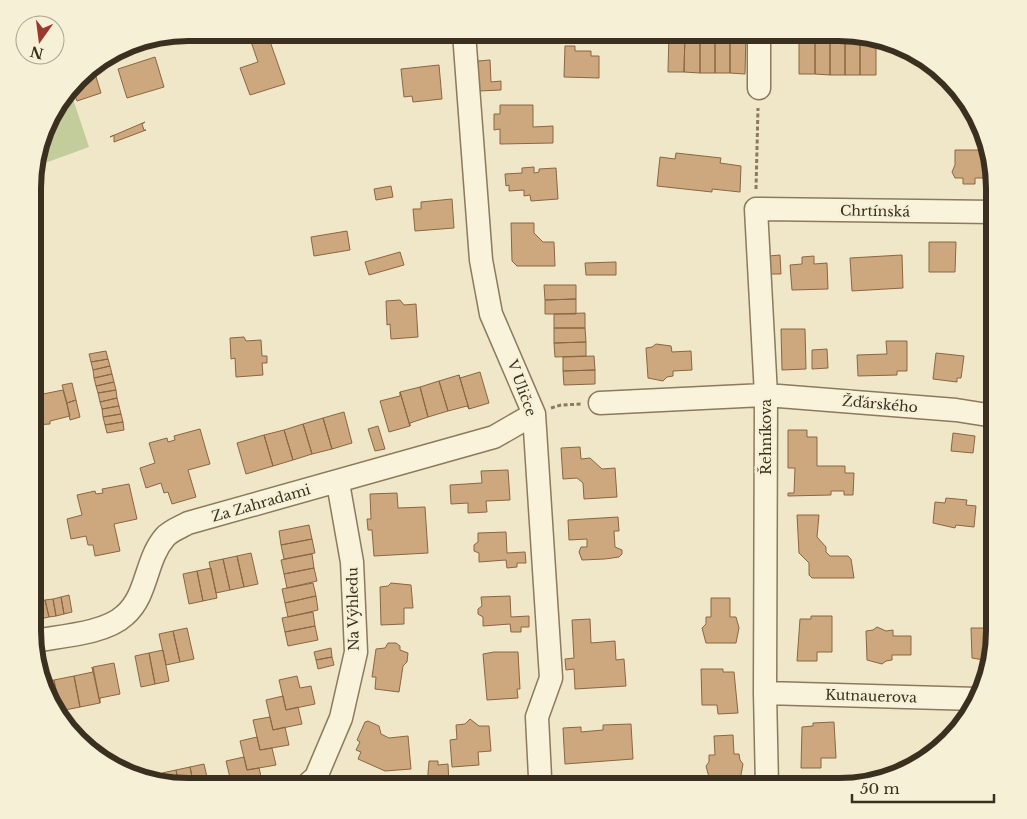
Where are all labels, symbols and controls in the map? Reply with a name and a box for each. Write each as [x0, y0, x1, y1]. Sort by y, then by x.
north arrow [15, 15, 65, 65]
text: N [28, 42, 45, 63]
street label: Chrtínská [840, 201, 910, 221]
street label: V Uličce [503, 356, 541, 419]
street label: Žďárského [841, 392, 919, 416]
street label: Řehníkova [757, 399, 775, 475]
street label: Za Zahradami [209, 480, 313, 526]
street label: Na Výhledu [343, 567, 363, 651]
street label: Kutnauerova [825, 685, 917, 707]
scale bar [852, 772, 994, 804]
text: 50 m [860, 779, 900, 798]

